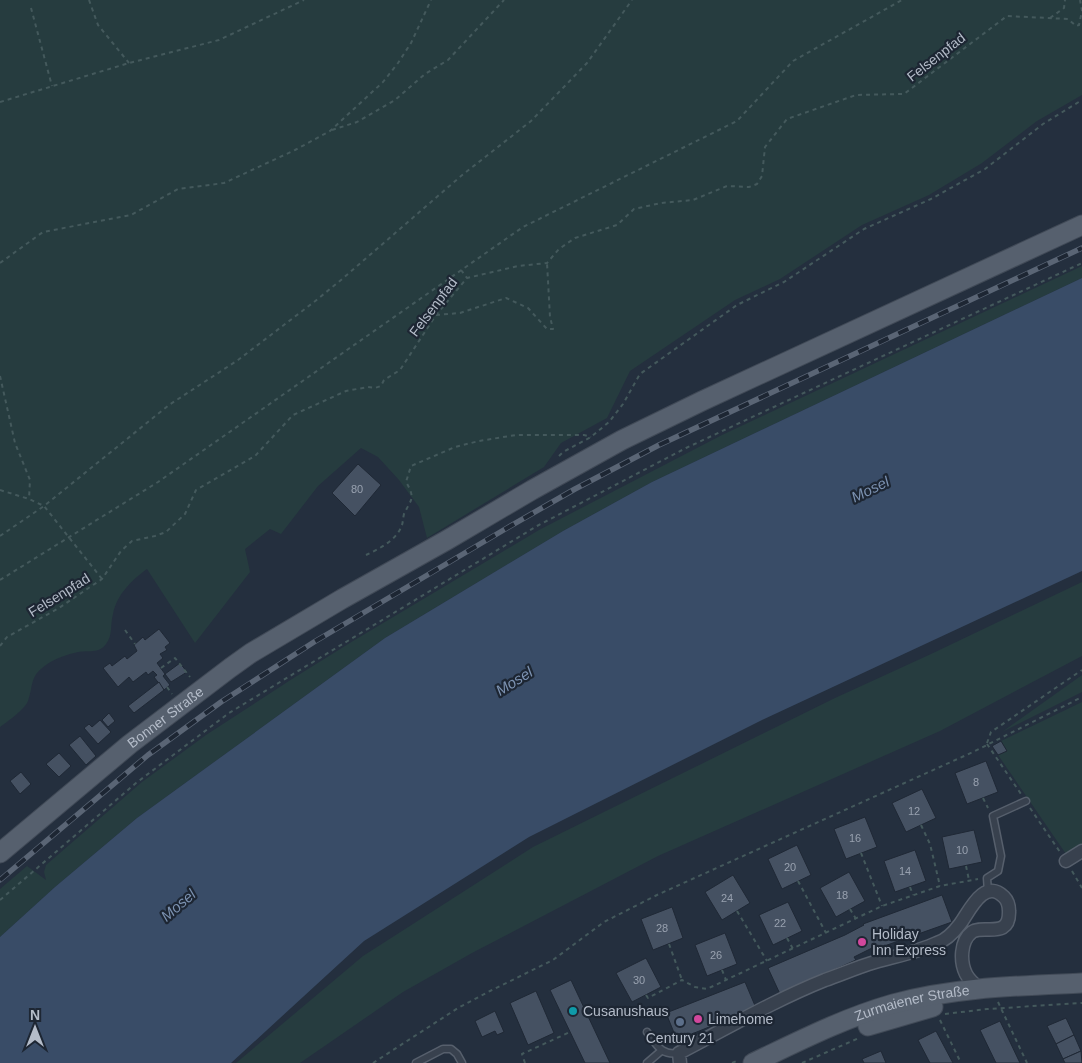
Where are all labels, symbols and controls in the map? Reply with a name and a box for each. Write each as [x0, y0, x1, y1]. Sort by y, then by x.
street label: Felsenpfad [904, 29, 968, 85]
street label: Felsenpfad [406, 275, 460, 339]
water label: Mosel [848, 472, 892, 505]
house number: 80 [351, 483, 363, 495]
street label: Felsenpfad [25, 570, 93, 620]
water label: Mosel [493, 663, 536, 699]
street label: Bonner Straße [124, 683, 207, 751]
house number: 8 [973, 776, 979, 788]
house number: 12 [908, 805, 920, 817]
house number: 16 [849, 832, 861, 844]
house number: 10 [956, 844, 968, 856]
house number: 20 [784, 861, 796, 873]
house number: 14 [899, 865, 911, 877]
water label: Mosel [157, 885, 199, 925]
house number: 18 [836, 889, 848, 901]
house number: 24 [721, 892, 733, 904]
house number: 22 [774, 917, 786, 929]
house number: 28 [656, 922, 668, 934]
place label: Holiday Inn Express [872, 926, 946, 958]
marker: Holiday Inn Express [856, 936, 868, 948]
house number: 26 [710, 949, 722, 961]
house number: 30 [633, 974, 645, 986]
street label: Zurmaiener Straße [852, 982, 970, 1024]
north arrow [10, 1003, 60, 1053]
place label: Cusanushaus [583, 1003, 669, 1019]
marker: Cusanushaus [567, 1005, 579, 1017]
text: N [30, 1007, 40, 1023]
place label: Limehome [708, 1011, 774, 1027]
marker: Limehome [692, 1013, 704, 1025]
marker: Century 21 [674, 1016, 686, 1028]
place label: Century 21 [646, 1030, 714, 1046]

